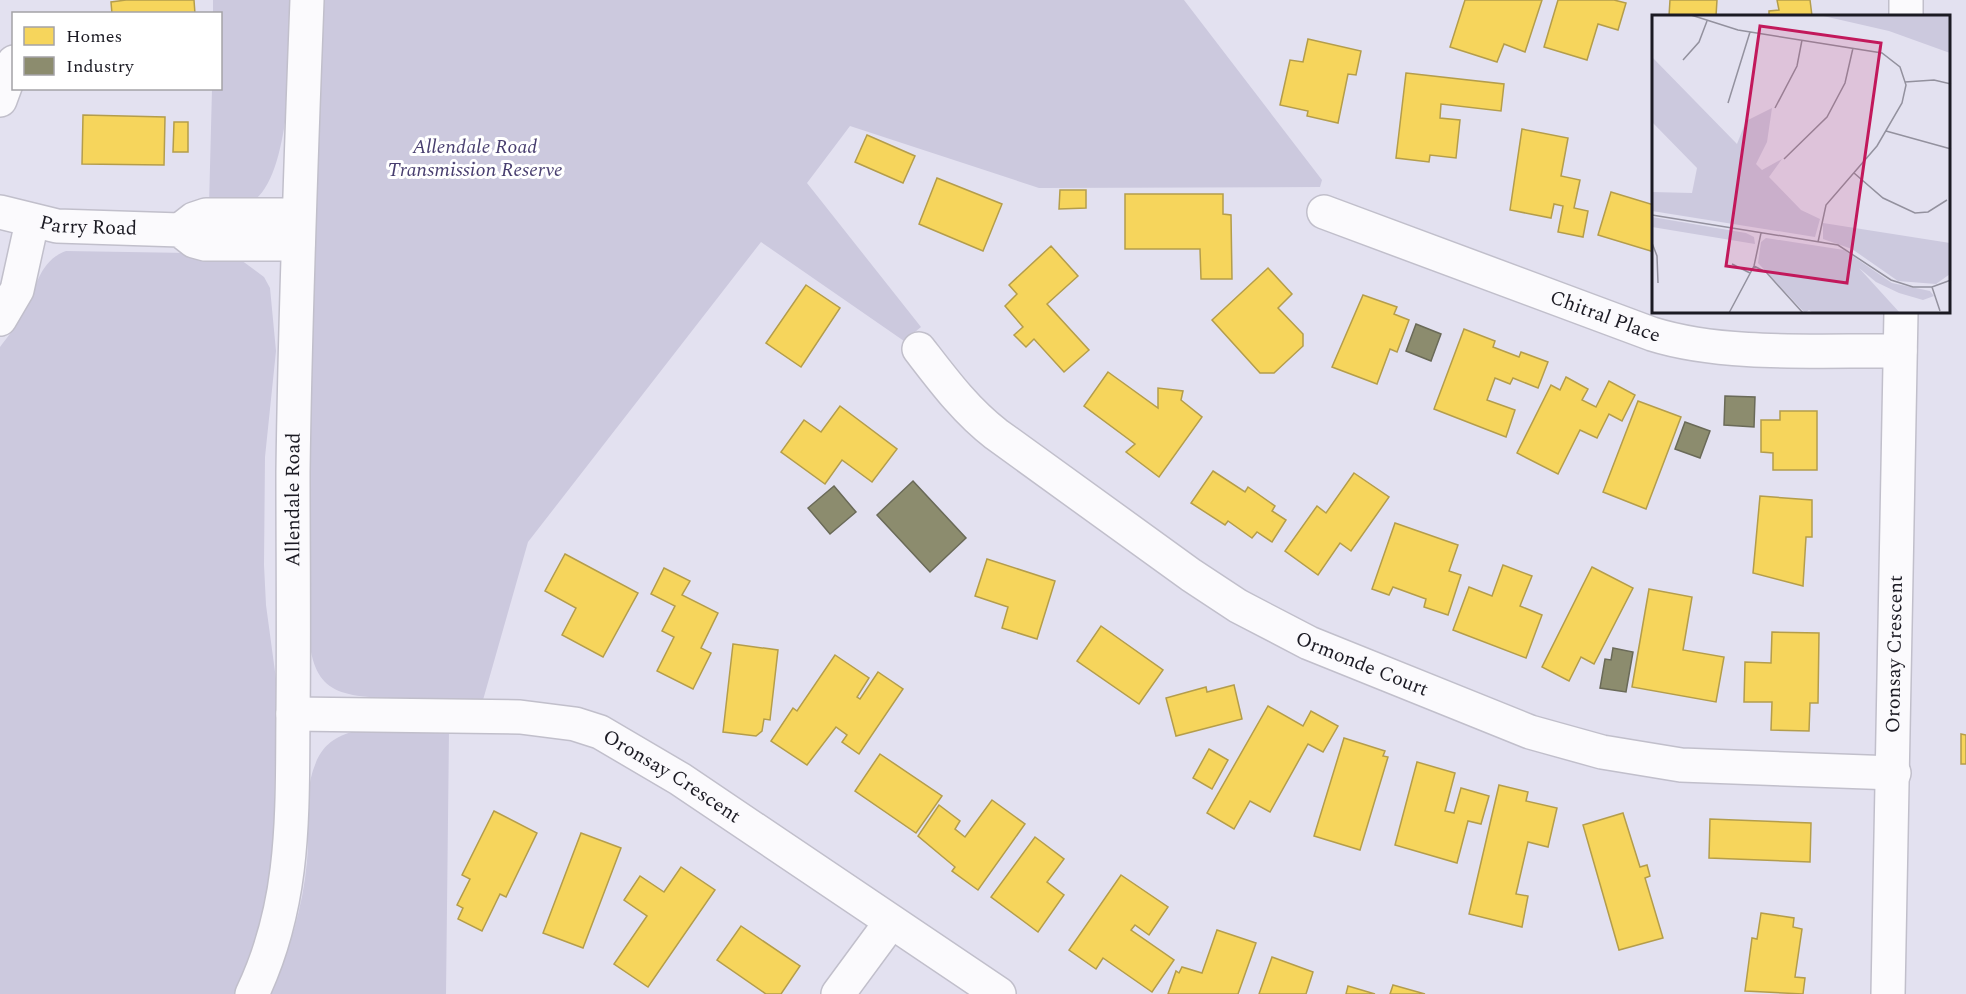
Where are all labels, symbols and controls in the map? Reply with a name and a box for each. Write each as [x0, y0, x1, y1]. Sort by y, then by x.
legend [12, 12, 222, 90]
inset map [1652, 15, 1951, 314]
text: Homes [66, 23, 122, 50]
text: Industry [66, 53, 135, 80]
park label: Allendale Road Transmission Reserve [387, 132, 563, 185]
street label: Parry Road [36, 207, 138, 244]
street label: Chitral Place [1546, 282, 1664, 351]
street label: Allendale Road [278, 432, 309, 567]
street label: Oronsay Crescent [1878, 575, 1911, 733]
street label: Ormonde Court [1290, 623, 1433, 705]
street label: Oronsay Crescent [597, 722, 747, 831]

